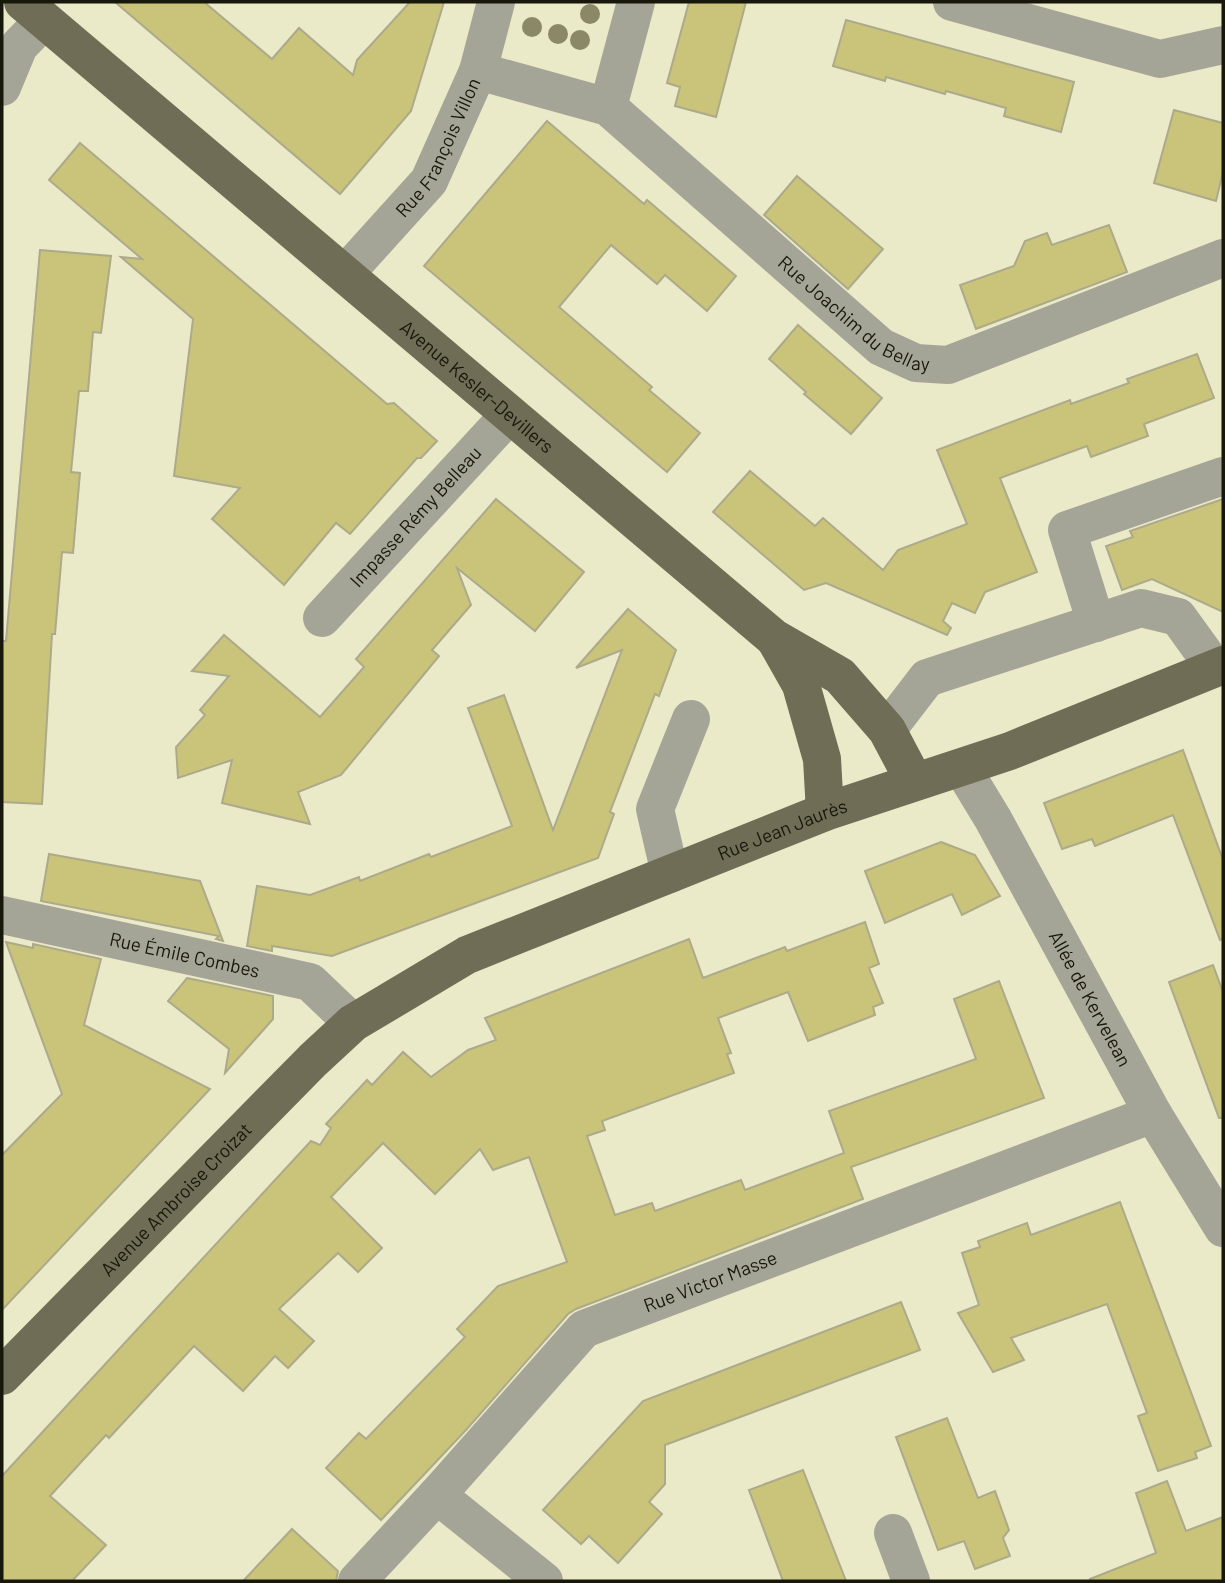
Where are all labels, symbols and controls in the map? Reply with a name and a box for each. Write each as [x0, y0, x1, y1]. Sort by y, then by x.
street label: Rue François Villon [390, 74, 485, 221]
street label: Rue Joachim du Bellay [774, 250, 931, 375]
street label: Avenue Kesler-Devillers [396, 315, 559, 458]
street label: Impasse Rémy Belleau [345, 441, 486, 591]
street label: Rue Jean Jaurès [714, 794, 850, 865]
street label: Rue Émile Combes [108, 927, 262, 982]
street label: Allée de Kervelean [1045, 927, 1137, 1070]
street label: Avenue Ambroise Croizat [95, 1118, 256, 1280]
street label: Rue Victor Masse [640, 1245, 780, 1317]

